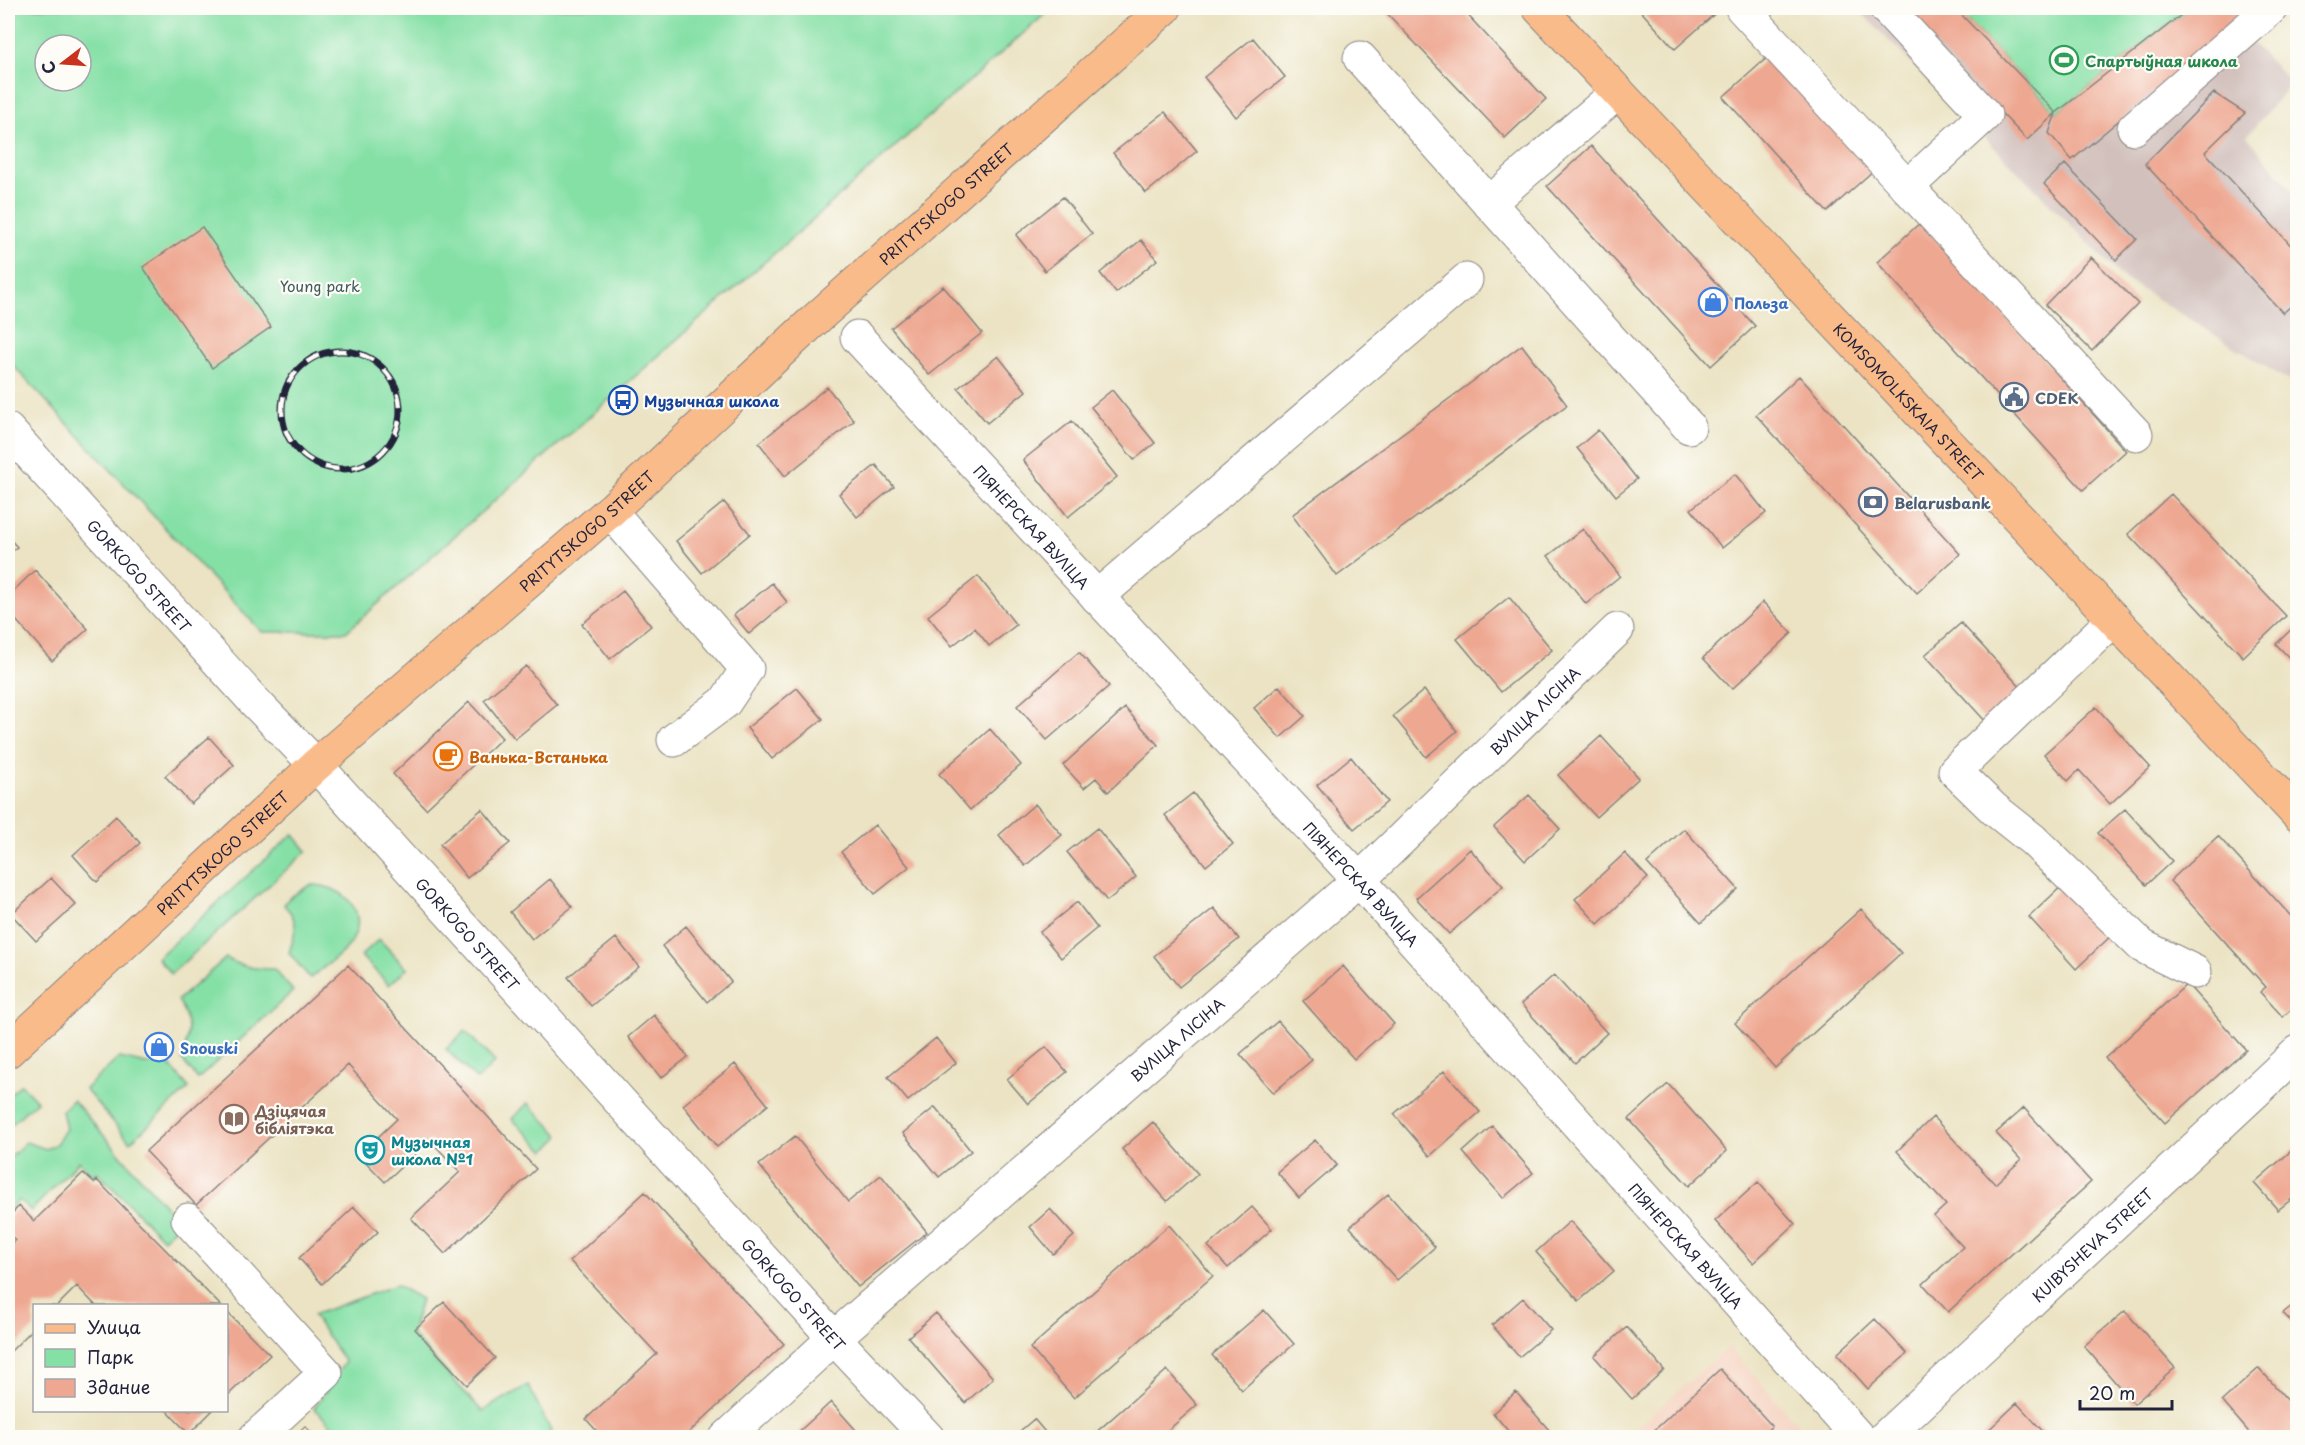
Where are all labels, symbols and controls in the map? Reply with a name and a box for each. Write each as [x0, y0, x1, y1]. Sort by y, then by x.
north arrow [33, 33, 93, 93]
sports icon: Спартыўная школа [2048, 44, 2080, 76]
place label: Спартыўная школа [2085, 49, 2238, 72]
text: С [34, 58, 61, 77]
street label: PRITYTSKOGO STREET [873, 137, 1019, 270]
park label: Young park [280, 274, 360, 297]
shop icon: Польза [1697, 286, 1729, 318]
place label: Польза [1734, 291, 1789, 314]
street label: KOMSOMOLKSKAIA STREET [1829, 317, 1990, 486]
public building icon: CDEK [1998, 381, 2030, 413]
bus stop icon: Музычная школа [607, 384, 639, 416]
place label: CDEK [2035, 386, 2078, 409]
place label: Музычная школа [644, 389, 779, 412]
street label: ПІЯНЕРСКАЯ ВУЛІЦА [969, 459, 1095, 594]
street label: PRITYTSKOGO STREET [513, 464, 659, 597]
bank icon: Belarusbank [1857, 486, 1889, 518]
place label: Belarusbank [1894, 491, 1991, 514]
street label: GORKOGO STREET [82, 514, 197, 637]
street label: ВУЛІЦА ЛІСІНА [1484, 661, 1585, 759]
cafe icon: Ванька-Встанька [432, 740, 464, 772]
place label: Ванька-Встанька [469, 745, 608, 768]
street label: PRITYTSKOGO STREET [151, 784, 294, 920]
street label: ПІЯНЕРСКАЯ ВУЛІЦА [1299, 816, 1424, 951]
street label: GORKOGO STREET [411, 872, 526, 995]
street label: ВУЛІЦА ЛІСІНА [1125, 992, 1229, 1086]
shop icon: Snouski [143, 1031, 175, 1063]
place label: Snouski [180, 1036, 239, 1059]
place label: Дзіцячая бібліятэка [254, 1099, 334, 1139]
library icon: Дзіцячая бібліятэка [218, 1103, 250, 1135]
place label: Музычная школа №1 [391, 1130, 473, 1170]
theatre icon: Музычная школа №1 [354, 1134, 386, 1166]
street label: ПІЯНЕРСКАЯ ВУЛІЦА [1624, 1177, 1749, 1313]
street label: KUIBYSHEVA STREET [2026, 1181, 2158, 1307]
street label: GORKOGO STREET [737, 1232, 852, 1356]
legend [33, 1304, 228, 1412]
text: Улица [87, 1313, 141, 1340]
text: Парк [87, 1343, 134, 1370]
text: Здание [87, 1373, 150, 1400]
scale bar [2080, 1373, 2172, 1411]
text: 20 m [2089, 1379, 2135, 1406]

